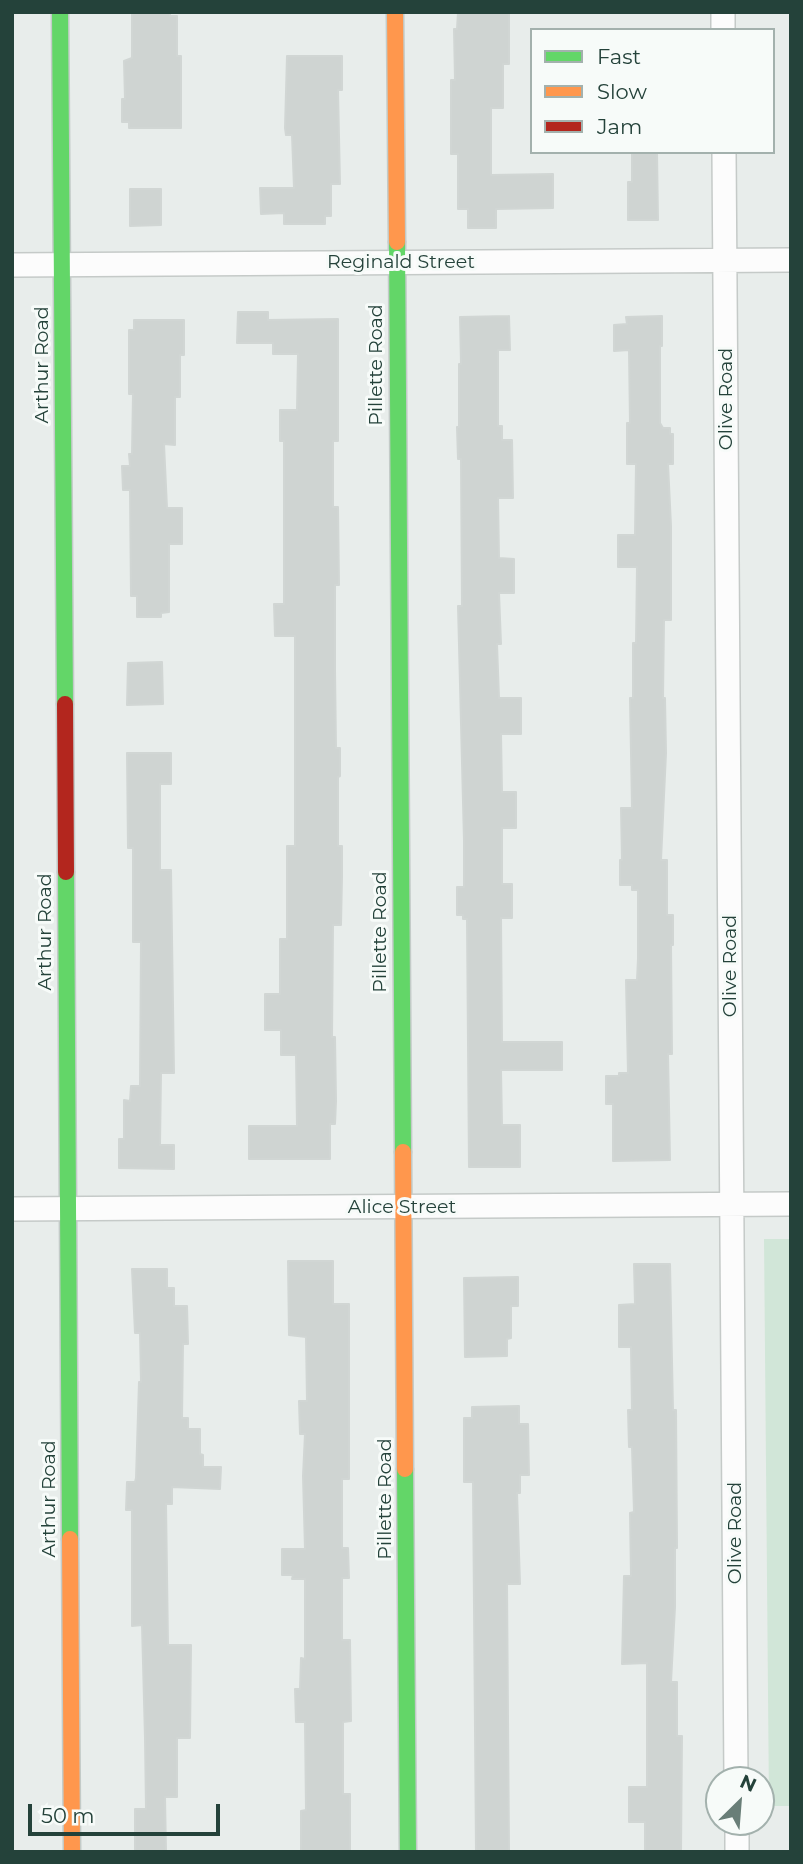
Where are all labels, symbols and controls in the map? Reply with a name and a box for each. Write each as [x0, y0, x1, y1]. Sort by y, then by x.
legend [530, 28, 775, 154]
text: Fast [597, 44, 641, 69]
text: Slow [597, 79, 647, 104]
text: Jam [597, 114, 642, 139]
street label: Reginald Street [327, 251, 475, 273]
street label: Pillette Road [365, 304, 387, 426]
street label: Arthur Road [31, 306, 53, 424]
street label: Olive Road [715, 348, 737, 450]
street label: Pillette Road [369, 871, 391, 993]
street label: Arthur Road [34, 873, 56, 991]
street label: Olive Road [719, 915, 741, 1017]
street label: Alice Street [348, 1196, 456, 1218]
street label: Pillette Road [374, 1438, 396, 1560]
street label: Arthur Road [38, 1440, 60, 1558]
street label: Olive Road [724, 1482, 746, 1584]
north arrow [705, 1766, 775, 1836]
text: N [736, 1770, 760, 1797]
scale bar [32, 1790, 224, 1834]
text: 50 m [41, 1803, 95, 1828]

